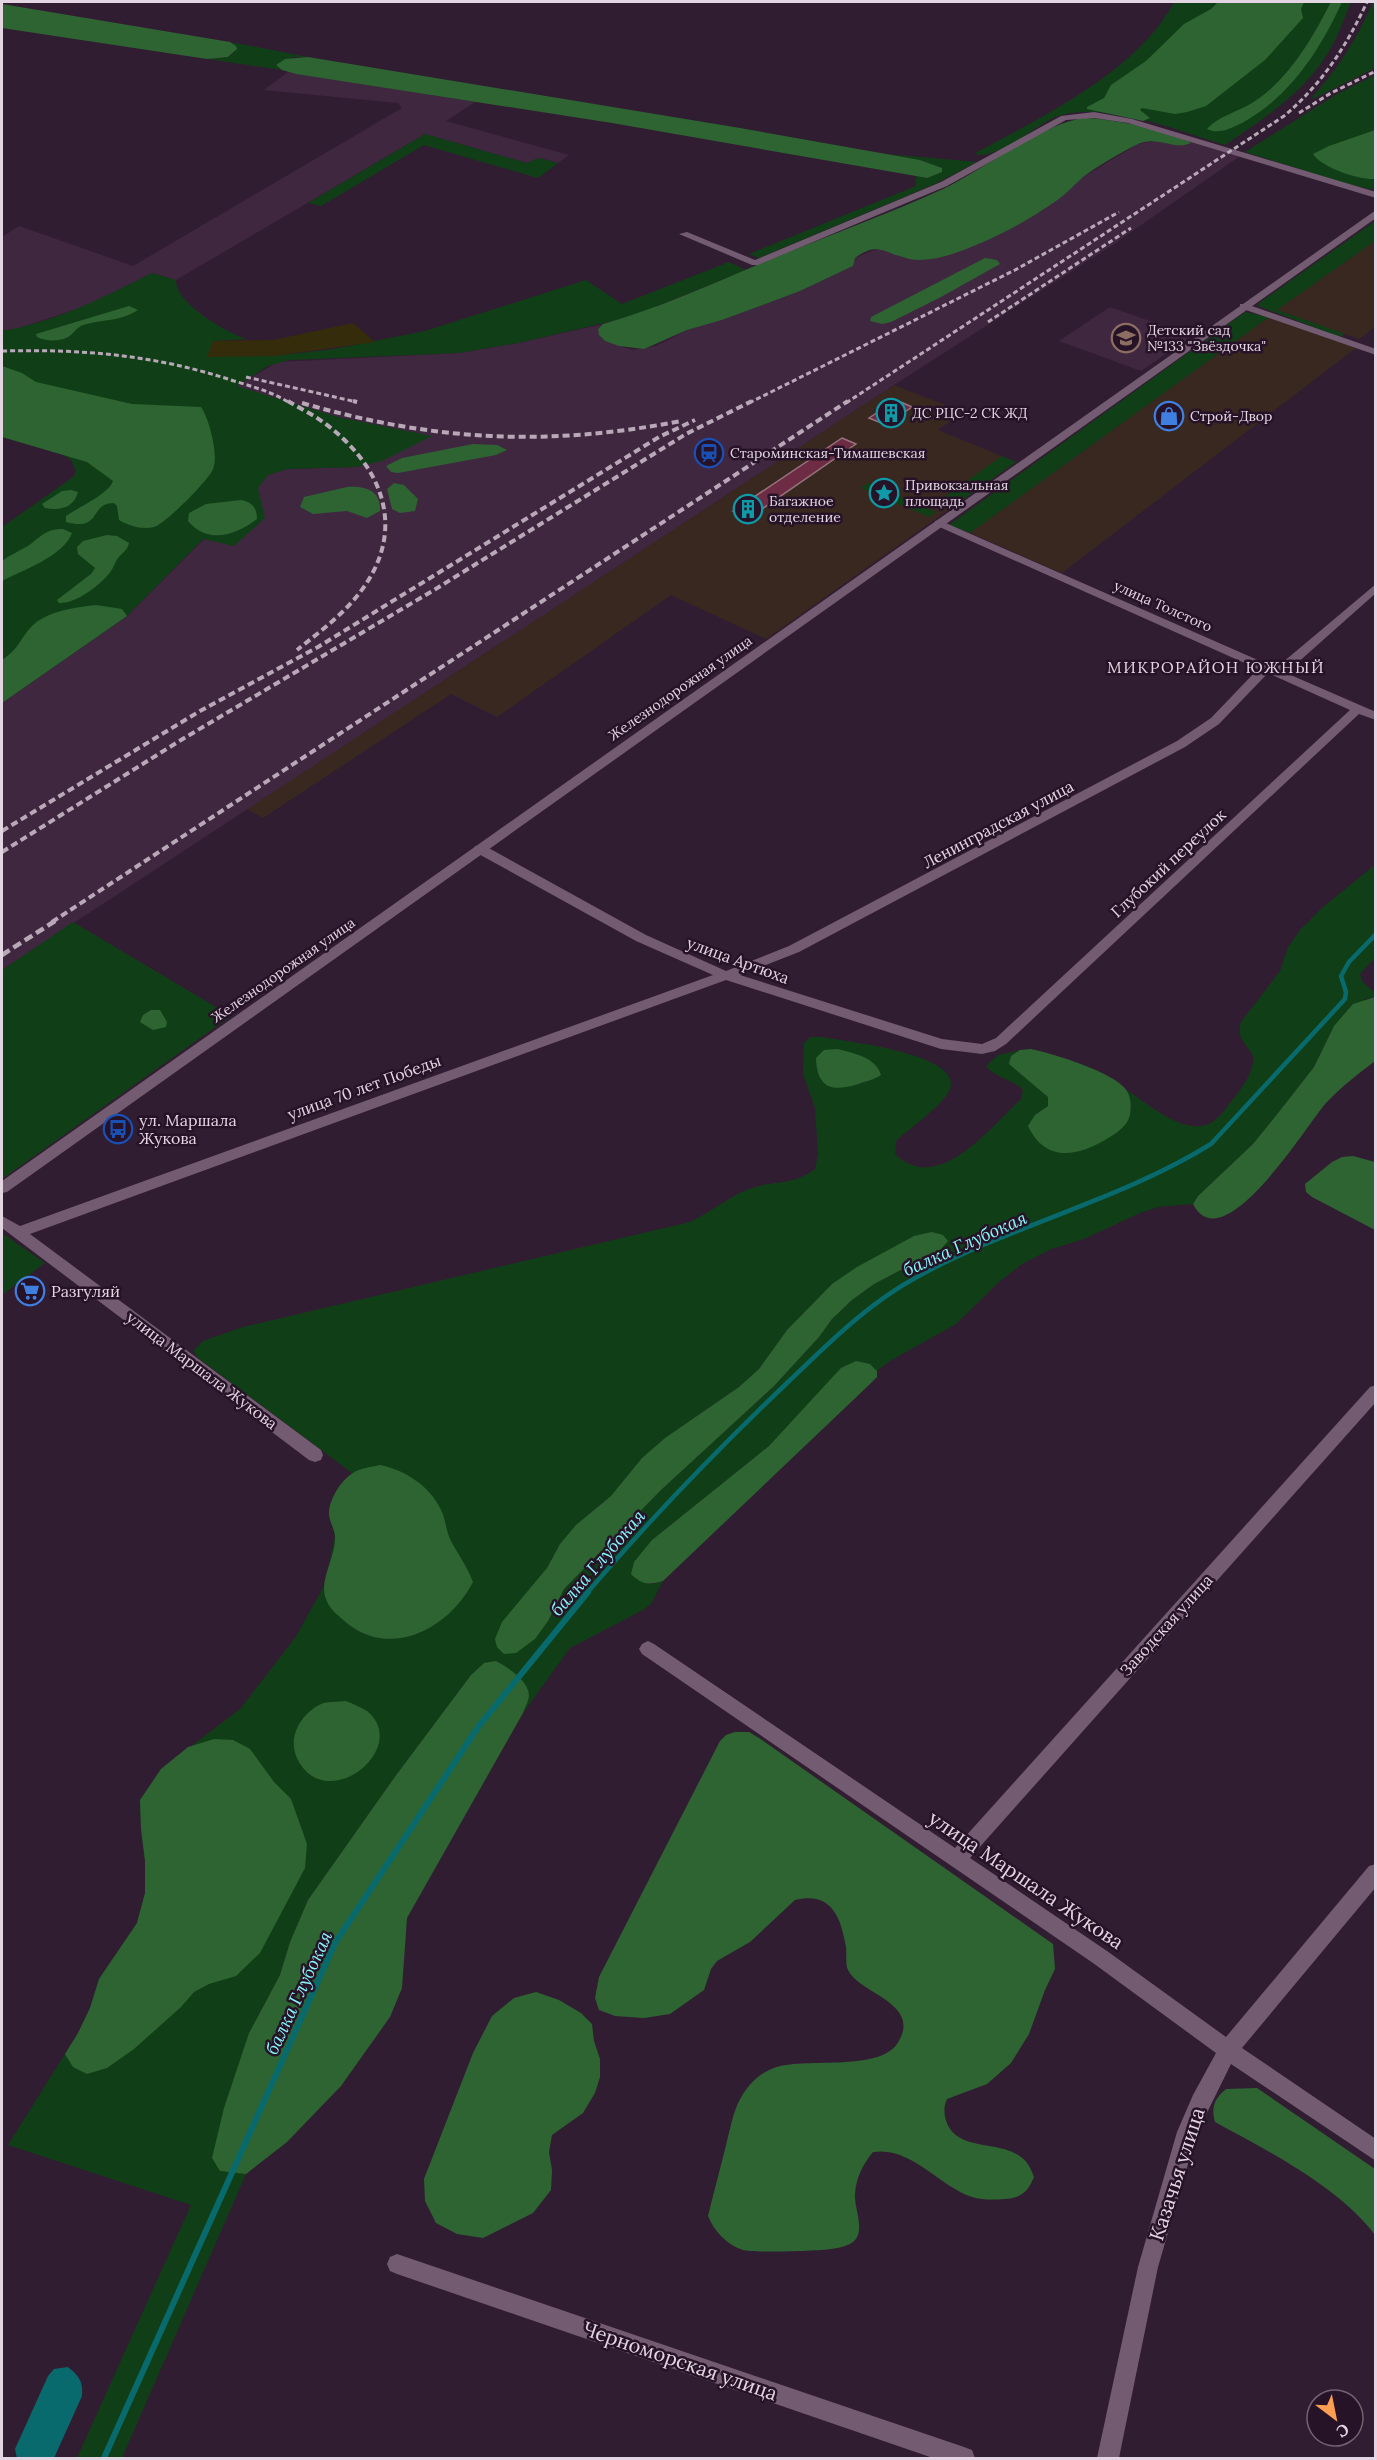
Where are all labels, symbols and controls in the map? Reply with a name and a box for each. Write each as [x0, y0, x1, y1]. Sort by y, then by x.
place label: Детский сад №133 "Звёздочка" [1147, 321, 1266, 355]
school or university icon: Детский сад №133 "Звёздочка" [1110, 322, 1142, 354]
building icon: ДС РЦС-2 СК ЖД [875, 397, 907, 429]
shop icon: Строй-Двор [1153, 400, 1185, 432]
place label: ДС РЦС-2 СК ЖД [912, 404, 1028, 422]
place label: Строй-Двор [1190, 407, 1272, 425]
station icon: Староминская-Тимашевская [693, 437, 725, 469]
place label: Староминская-Тимашевская [730, 444, 925, 462]
place label: Привокзальная площадь [905, 476, 1008, 510]
place icon: Привокзальная площадь [868, 477, 900, 509]
place label: Багажное отделение [769, 492, 841, 526]
building icon: Багажное отделение [732, 493, 764, 525]
street label: улица Толстого [1111, 576, 1215, 636]
street label: Железнодорожная улица [605, 631, 755, 745]
district label: МИКРОРАЙОН ЮЖНЫЙ [1107, 657, 1325, 677]
street label: Ленинградская улица [919, 776, 1077, 872]
street label: Глубокий переулок [1106, 804, 1230, 921]
street label: Железнодорожная улица [208, 913, 358, 1027]
street label: улица Артюха [684, 932, 792, 988]
street label: улица 70 лет Победы [285, 1050, 444, 1124]
place label: ул. Маршала Жукова [139, 1110, 237, 1148]
bus stop icon: ул. Маршала Жукова [102, 1113, 134, 1145]
water label: балка Глубокая [899, 1206, 1030, 1281]
supermarket icon: Разгуляй [14, 1275, 46, 1307]
place label: Разгуляй [51, 1281, 120, 1301]
street label: улица Маршала Жукова [122, 1307, 282, 1433]
water label: балка Глубокая [545, 1505, 650, 1620]
street label: Заводская улица [1115, 1570, 1217, 1680]
street label: улица Маршала Жукова [924, 1805, 1129, 1954]
water label: балка Глубокая [260, 1928, 337, 2058]
street label: Казачья улица [1143, 2104, 1210, 2244]
street label: Черноморская улица [580, 2315, 781, 2406]
north arrow [1305, 2388, 1365, 2448]
text: С [1333, 2419, 1353, 2442]

